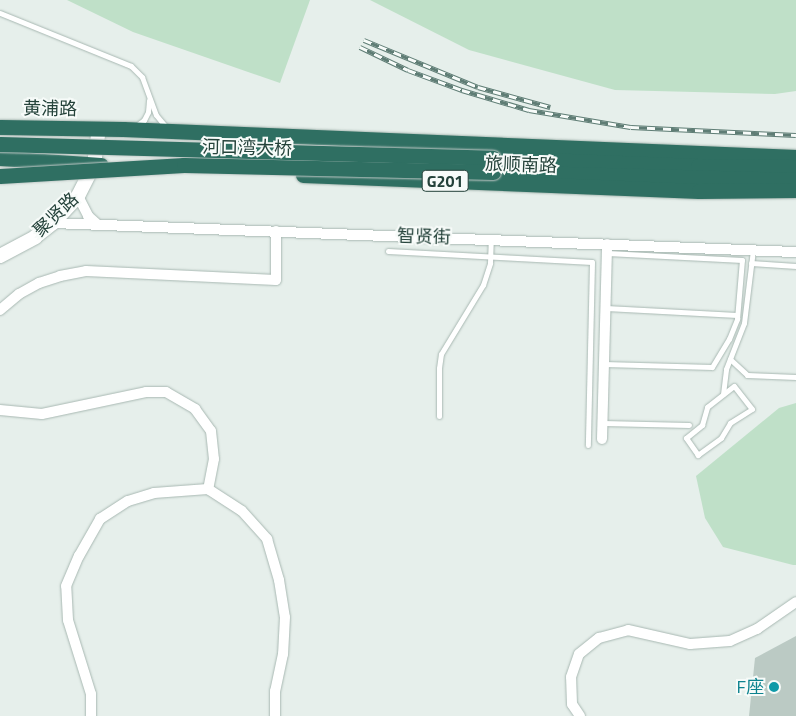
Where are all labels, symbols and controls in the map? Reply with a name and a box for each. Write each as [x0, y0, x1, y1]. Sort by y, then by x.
street label: 黄浦路 [23, 98, 77, 120]
street label: 河口湾大桥 [202, 136, 292, 160]
street label: 旅顺南路 [485, 153, 557, 177]
road number: G201 [421, 168, 469, 195]
street label: 聚贤路 [29, 188, 83, 242]
street label: 智贤街 [397, 225, 451, 249]
place label: F座 [737, 676, 764, 698]
marker: F座 [768, 681, 780, 693]

